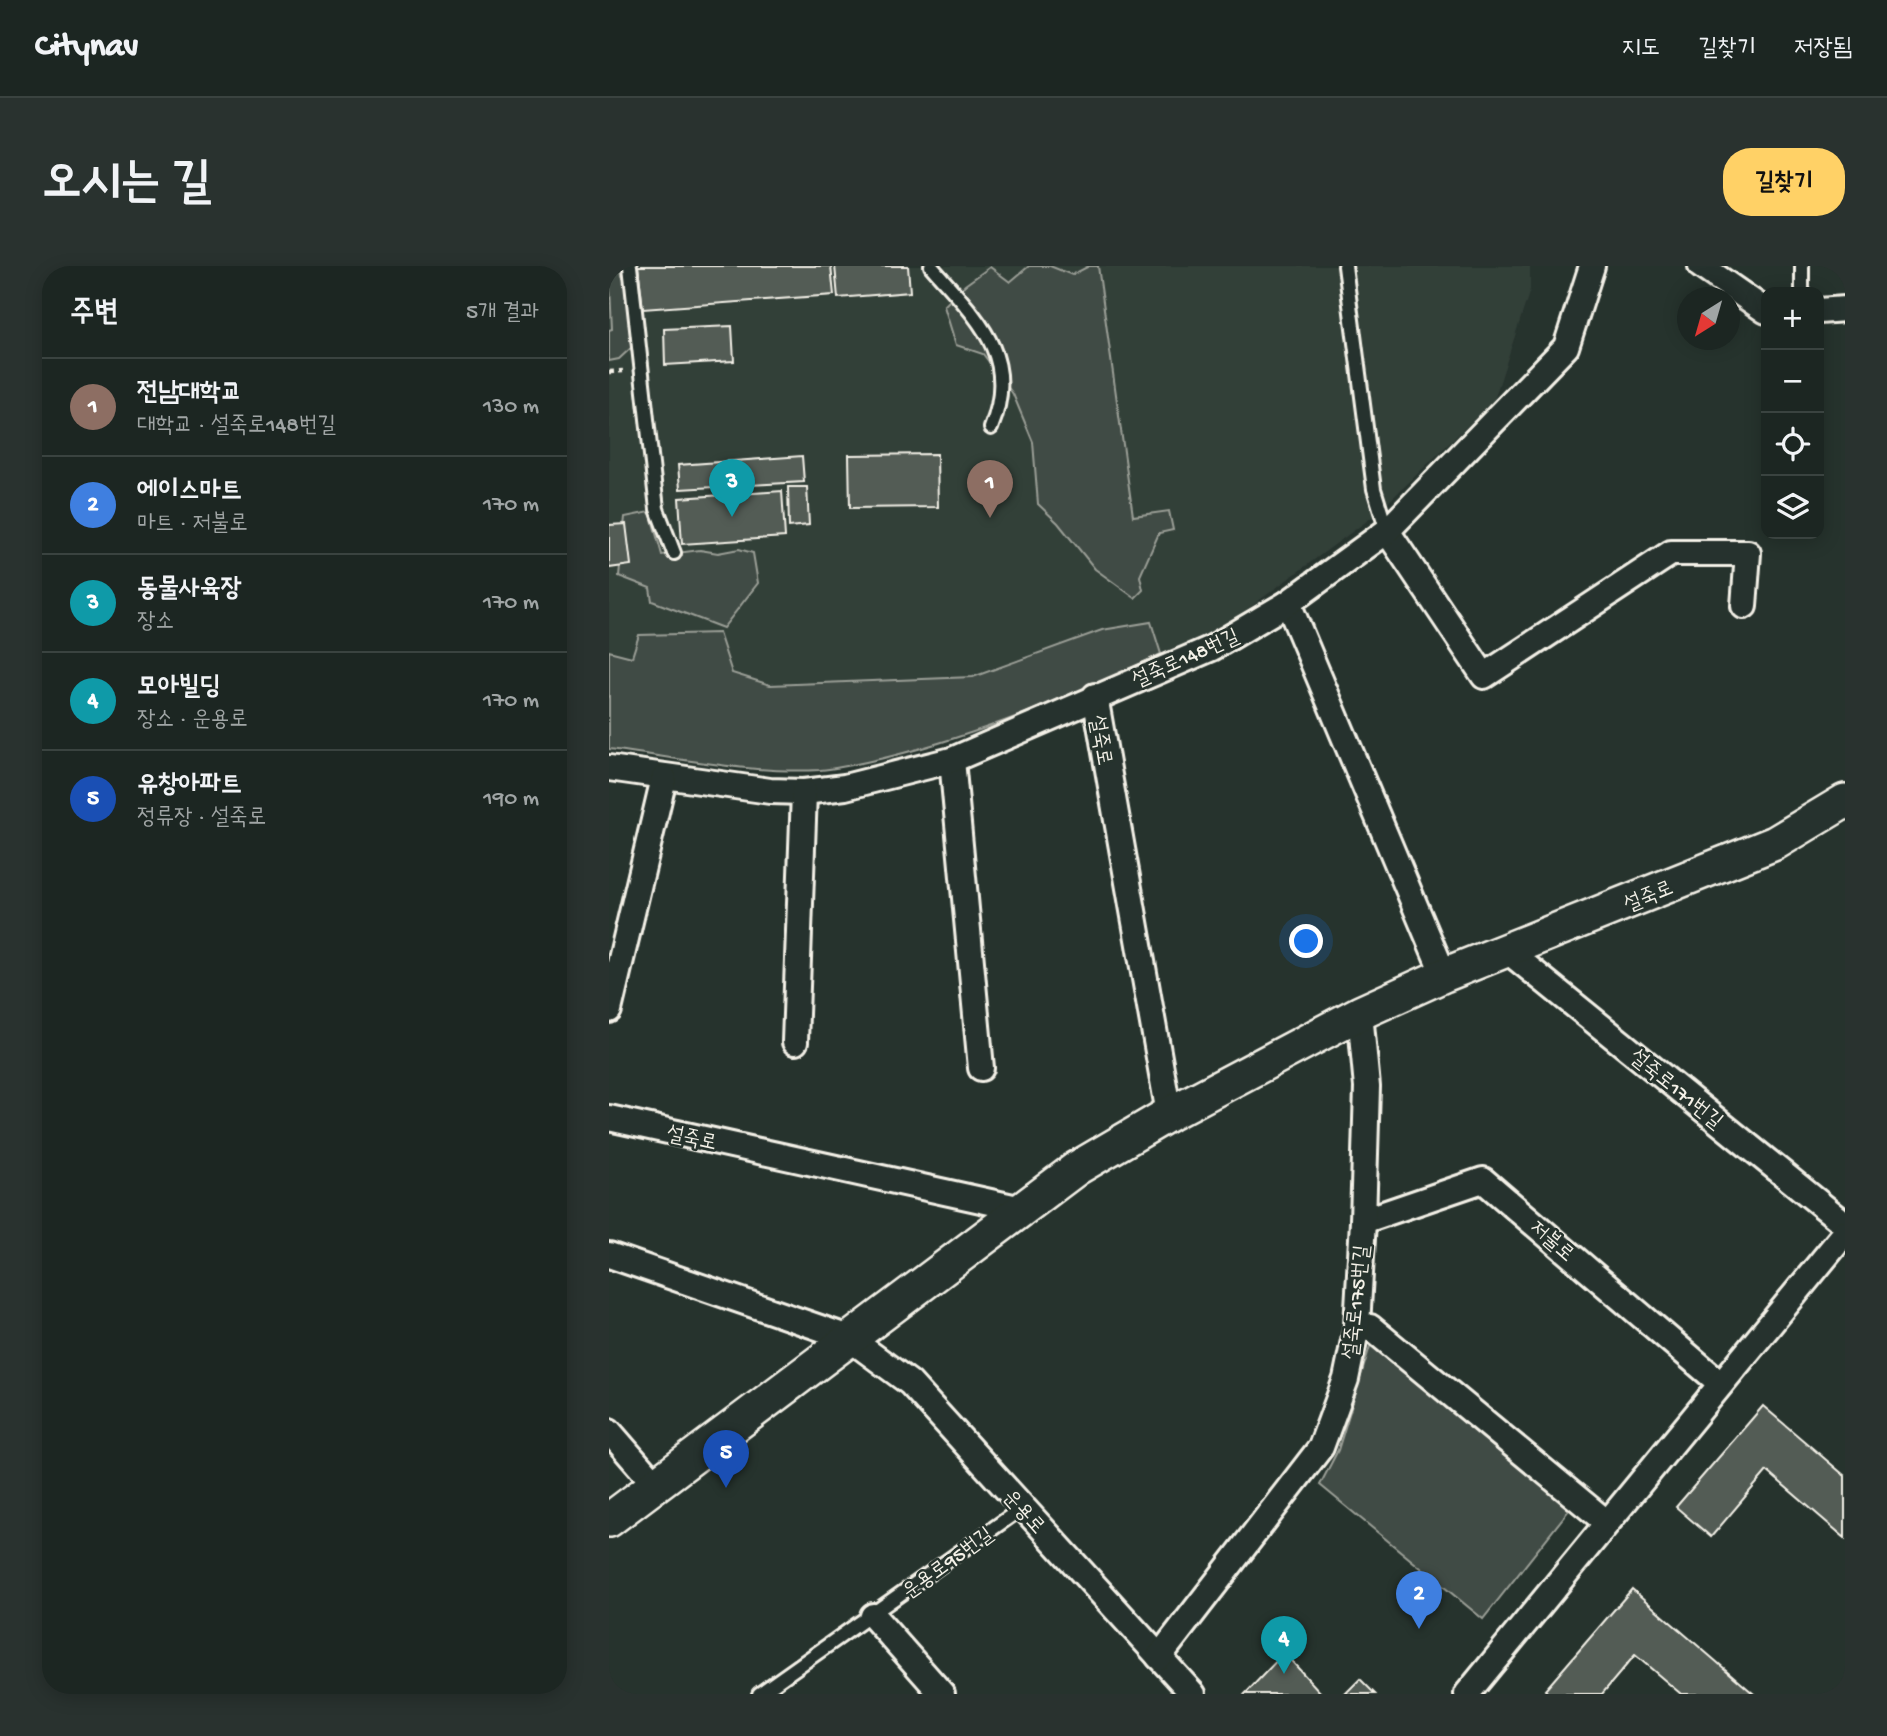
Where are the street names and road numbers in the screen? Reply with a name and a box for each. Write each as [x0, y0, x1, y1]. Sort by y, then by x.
street label: 설죽로148번길 [1129, 625, 1244, 695]
street label: 설죽로 [1082, 713, 1115, 768]
street label: 설죽로 [1621, 877, 1677, 919]
street label: 설죽로171번길 [1623, 1046, 1726, 1136]
street label: 설죽로 [664, 1123, 719, 1158]
street label: 저불로 [1523, 1216, 1579, 1269]
street label: 설죽로175번길 [1340, 1244, 1377, 1361]
street label: 운용로 [996, 1486, 1049, 1541]
street label: 운용로95번길 [899, 1523, 999, 1606]

